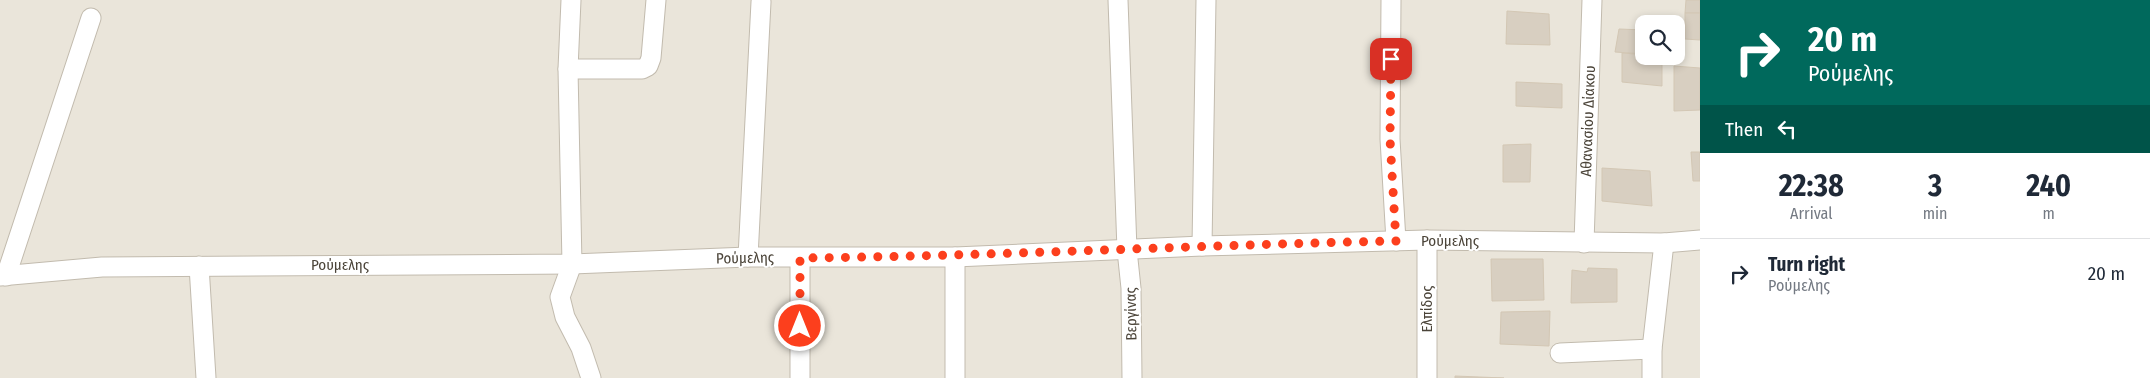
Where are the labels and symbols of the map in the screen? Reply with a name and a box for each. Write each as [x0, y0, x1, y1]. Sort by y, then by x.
pin [1370, 38, 1412, 80]
street label: Αθανασίου Δίακου [1577, 65, 1599, 177]
street label: Ρούμελης [1421, 232, 1480, 250]
street label: Ρούμελης [716, 248, 775, 268]
street label: Ρούμελης [311, 256, 370, 274]
street label: Ελπίδος [1418, 285, 1436, 333]
street label: Βεργίνας [1122, 287, 1140, 341]
position arrow [773, 299, 825, 351]

